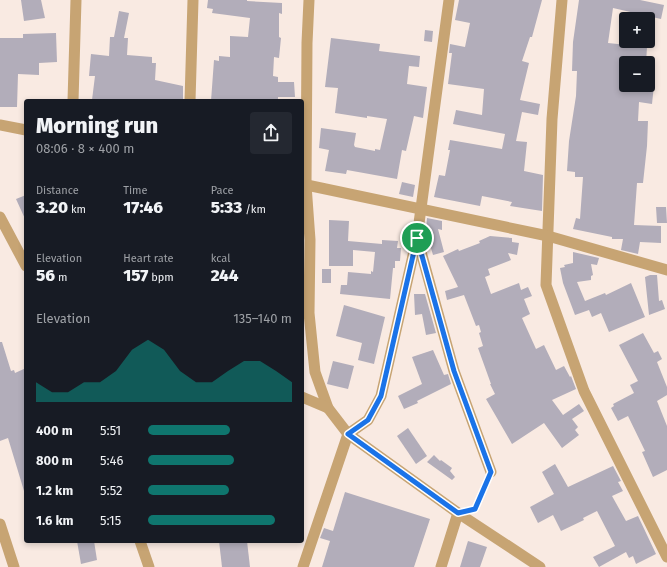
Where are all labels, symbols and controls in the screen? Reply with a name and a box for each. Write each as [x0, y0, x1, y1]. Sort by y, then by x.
map controls [619, 12, 655, 92]
button: + [619, 12, 655, 48]
button: − [619, 56, 655, 92]
text: Morning run [36, 112, 158, 139]
button: share [250, 112, 292, 154]
text: 08:06 · 8 × 400 m [36, 141, 134, 156]
text: Distance [36, 184, 79, 197]
text: Time [123, 184, 148, 197]
text: Pace [211, 184, 233, 197]
text: 3.20 [36, 197, 68, 218]
text: 17:46 [123, 197, 163, 218]
text: 5:33 [211, 197, 242, 218]
text: km [68, 203, 86, 216]
text: /km [242, 203, 266, 216]
pin [400, 221, 434, 255]
icon: arrive [406, 227, 428, 249]
text: Elevation [36, 252, 82, 265]
text: Heart rate [123, 252, 173, 265]
text: kcal [211, 252, 230, 265]
text: 56 [36, 265, 55, 286]
text: 157 [123, 265, 148, 286]
text: 244 [211, 265, 239, 286]
text: m [55, 271, 67, 284]
text: bpm [148, 271, 174, 284]
text: Elevation [36, 311, 90, 326]
text: 135–140 m [233, 311, 292, 326]
text: 400 m [36, 423, 73, 438]
text: 5:51 [100, 423, 121, 438]
text: 800 m [36, 453, 73, 468]
text: 5:46 [100, 453, 123, 468]
text: 1.2 km [36, 483, 73, 498]
text: 5:52 [100, 483, 122, 498]
text: 1.6 km [36, 513, 74, 528]
text: 5:15 [100, 513, 121, 528]

